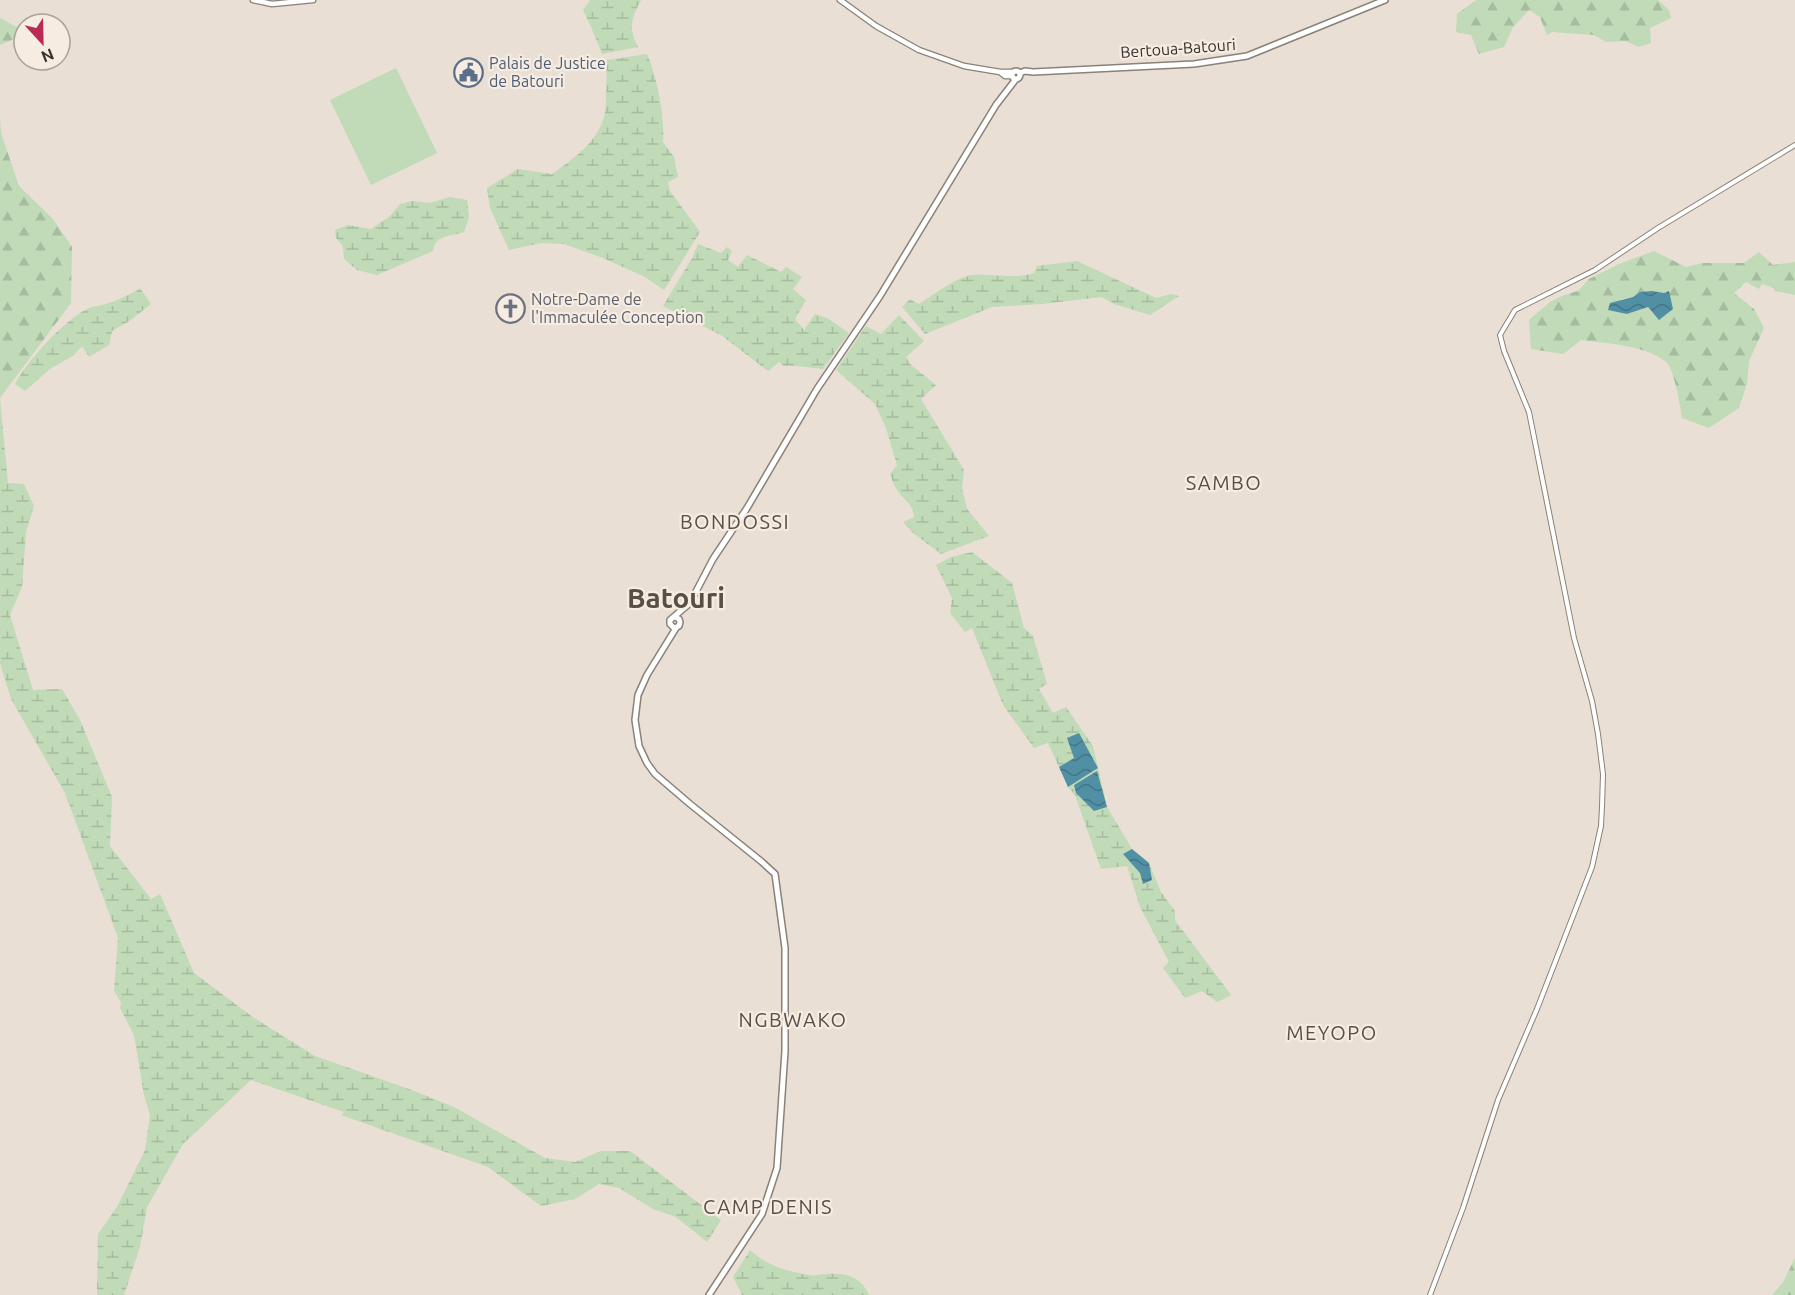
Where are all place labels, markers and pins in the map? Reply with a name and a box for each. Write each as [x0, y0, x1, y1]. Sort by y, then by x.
place label: Palais de Justice de Batouri [489, 54, 606, 90]
public building icon: Palais de Justice de Batouri [452, 56, 484, 88]
place label: Notre-Dame de l'Immaculée Conception [531, 290, 704, 326]
church icon: Notre-Dame de l'Immaculée Conception [494, 292, 526, 324]

